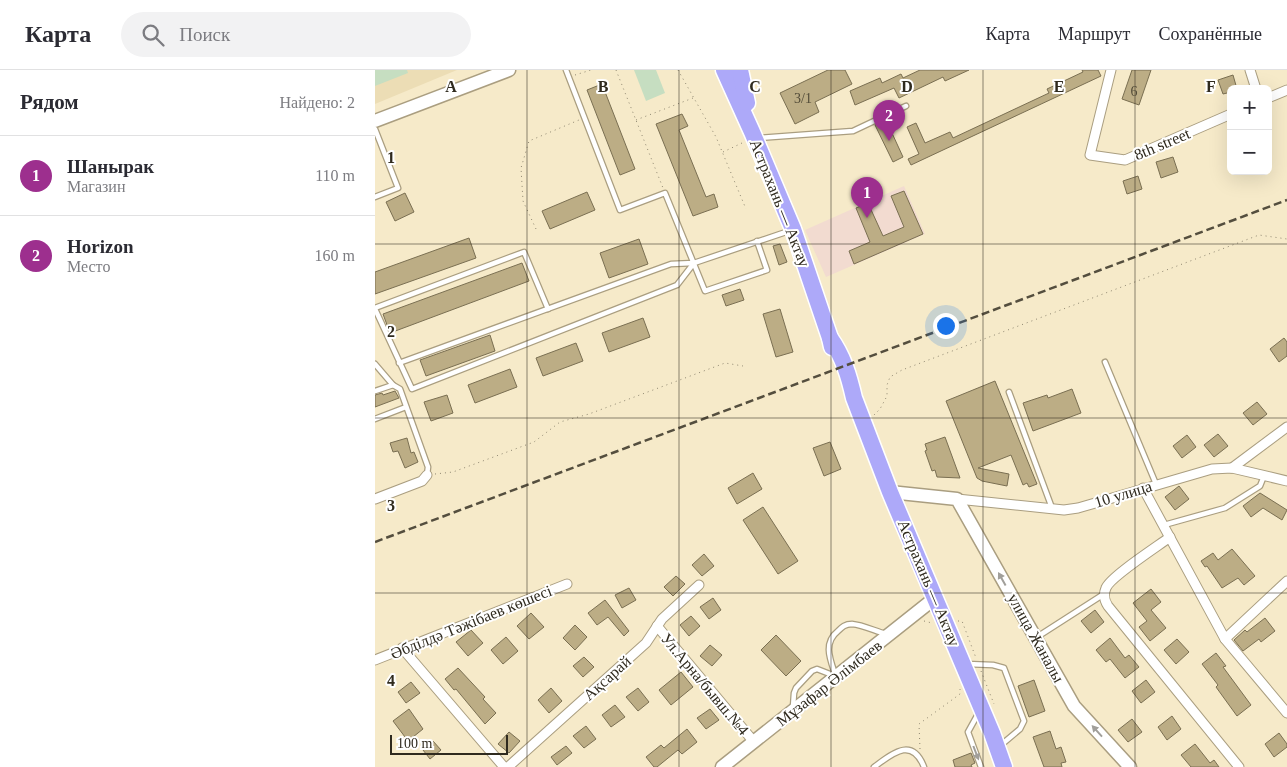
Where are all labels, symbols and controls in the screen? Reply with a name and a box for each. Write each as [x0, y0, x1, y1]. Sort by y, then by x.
search box [121, 12, 471, 57]
text: Карта [25, 21, 91, 47]
icon: search [139, 21, 167, 49]
text: Поиск [179, 24, 230, 45]
text: Карта [985, 24, 1030, 44]
text: Маршрут [1058, 24, 1130, 44]
text: Сохранённые [1158, 24, 1262, 44]
text: A [445, 78, 457, 95]
text: B [598, 78, 609, 95]
text: C [749, 78, 761, 95]
text: D [901, 78, 913, 95]
text: E [1054, 78, 1064, 95]
text: F [1206, 78, 1216, 95]
house number: 6 [1131, 84, 1138, 99]
map controls [1227, 85, 1272, 175]
button: + [1227, 85, 1272, 130]
text: Рядом [20, 90, 79, 114]
house number: 3/1 [794, 91, 812, 106]
text: Найдено: 2 [280, 94, 355, 111]
pin: 2 [873, 100, 905, 141]
street label: 8th street [1131, 124, 1193, 163]
button: − [1227, 130, 1272, 175]
street label: Астрахань — Актау [746, 137, 813, 270]
text: 1 [387, 149, 395, 166]
text: Шанырак [67, 156, 154, 177]
text: 1 [32, 167, 40, 184]
text: 110 m [315, 167, 355, 184]
pin: 1 [851, 177, 883, 218]
text: Магазин [67, 178, 125, 195]
text: Horizon [67, 236, 134, 257]
text: 2 [32, 247, 40, 264]
text: 160 m [315, 247, 355, 264]
text: Место [67, 258, 110, 275]
your location [933, 313, 959, 339]
text: 2 [387, 323, 395, 340]
street label: 10 улица [1092, 477, 1154, 512]
text: 3 [387, 497, 395, 514]
street label: Астрахань — Актау [894, 517, 963, 649]
one-way arrow [998, 572, 1007, 585]
street label: Әбділдә Тәжібаев көшесі [388, 582, 555, 663]
street label: улица Жаналы [1004, 591, 1068, 686]
street label: Ул.Арна/бывш.№4 [657, 630, 752, 739]
street label: Мұзафар Әлімбаев [773, 636, 886, 730]
street label: Ақсарай [580, 652, 635, 704]
text: 4 [387, 672, 395, 689]
one-way arrow [1091, 725, 1103, 737]
scale bar [390, 732, 507, 755]
text: 100 m [397, 736, 432, 751]
one-way arrow [972, 746, 980, 761]

